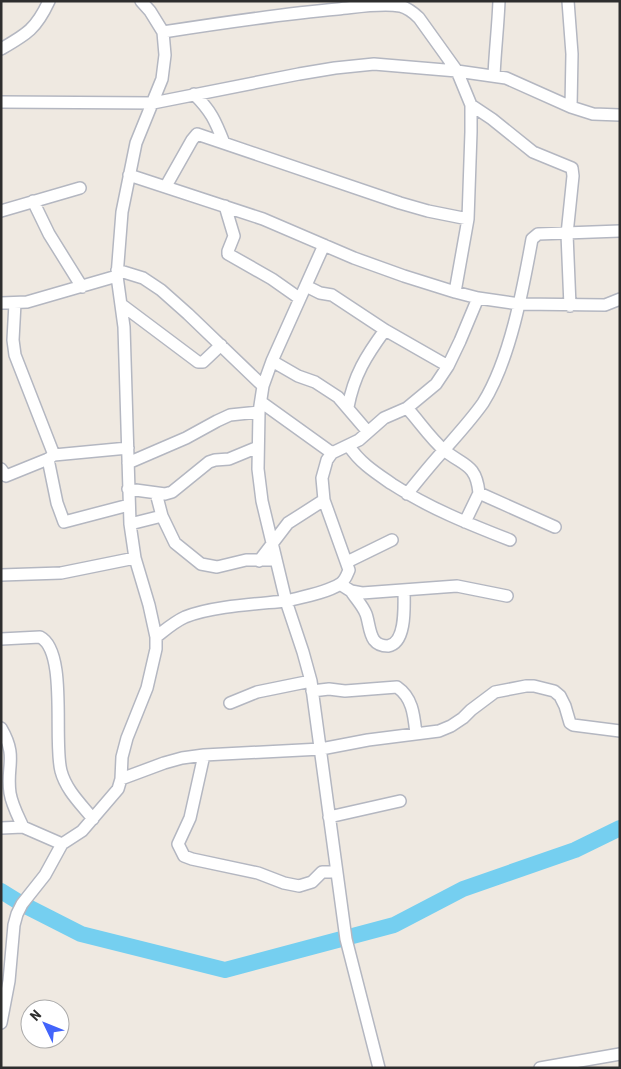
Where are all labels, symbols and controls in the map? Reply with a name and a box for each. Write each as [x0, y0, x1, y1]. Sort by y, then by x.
north arrow [20, 999, 70, 1049]
text: N [27, 1007, 44, 1024]

